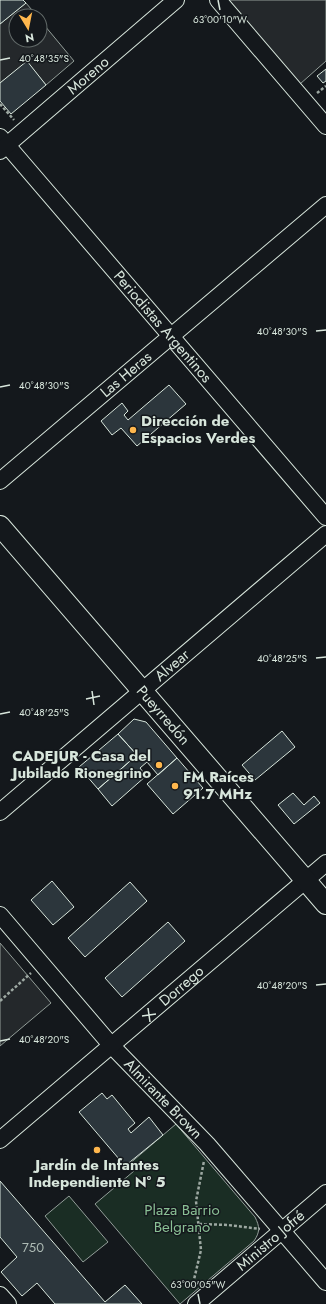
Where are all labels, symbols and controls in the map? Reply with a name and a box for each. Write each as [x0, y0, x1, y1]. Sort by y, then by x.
north arrow [8, 8, 48, 48]
text: 63°00'10"W [193, 12, 247, 27]
text: N [24, 29, 35, 46]
text: 40°48'35"S [19, 51, 70, 66]
street label: Moreno [62, 51, 114, 100]
street label: Periodistas Argentinos [108, 266, 217, 388]
text: 40°48'30"S [257, 324, 308, 339]
street label: Las Heras [95, 346, 156, 403]
text: 40°48'30"S [19, 378, 70, 393]
place label: Dirección de Espacios Verdes [141, 410, 255, 449]
marker: Dirección de Espacios Verdes [128, 425, 138, 435]
street label: Alvear [150, 644, 195, 687]
text: 40°48'25"S [257, 651, 308, 666]
street label: Pueyrredón [131, 681, 195, 750]
text: 40°48'25"S [19, 705, 70, 720]
place label: CADEJUR - Casa del Jubilado Rionegrino [9, 745, 151, 784]
marker: CADEJUR - Casa del Jubilado Rionegrino [154, 760, 164, 770]
place label: FM Raíces 91.7 MHz [183, 766, 254, 805]
marker: FM Raíces 91.7 MHz [170, 781, 180, 791]
street label: Dorrego [154, 960, 209, 1011]
text: 40°48'20"S [257, 978, 308, 993]
text: 40°48'20"S [19, 1032, 70, 1047]
street label: Almirante Brown [119, 1054, 208, 1144]
marker: Jardín de Infantes Independiente N° 5 [92, 1145, 102, 1155]
place label: Jardín de Infantes Independiente N° 5 [29, 1154, 166, 1193]
park label: Plaza Barrio Belgrano [144, 1199, 220, 1238]
street label: Ministro Jofré [231, 1205, 310, 1276]
house number: 750 [22, 1238, 44, 1257]
text: 63°00'05"W [170, 1277, 226, 1292]

